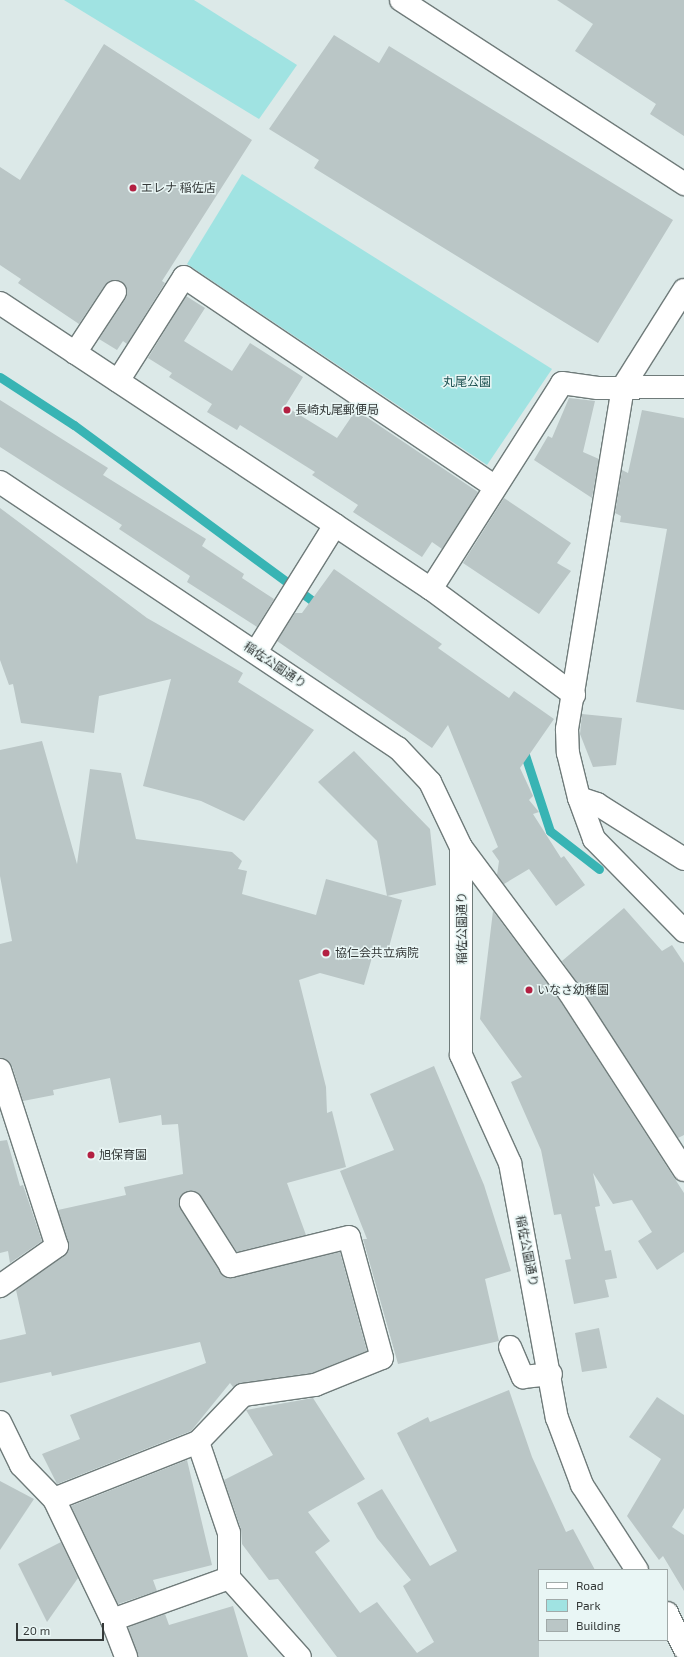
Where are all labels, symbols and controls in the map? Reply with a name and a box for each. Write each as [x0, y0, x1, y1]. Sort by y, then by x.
place label: エレナ 稲佐店 [141, 181, 216, 195]
marker: エレナ 稲佐店 [128, 183, 138, 193]
park label: 丸尾公園 [443, 375, 491, 389]
place label: 長崎丸尾郵便局 [295, 403, 379, 417]
marker: 長崎丸尾郵便局 [282, 405, 292, 415]
street label: 稲佐公園通り [241, 639, 309, 691]
street label: 稲佐公園通り [455, 892, 469, 964]
place label: 協仁会共立病院 [335, 946, 419, 960]
marker: 協仁会共立病院 [320, 947, 332, 959]
place label: いなさ幼稚園 [537, 983, 609, 997]
marker: いなさ幼稚園 [524, 985, 534, 995]
place label: 旭保育園 [99, 1148, 147, 1162]
marker: 旭保育園 [86, 1150, 96, 1160]
street label: 稲佐公園通り [513, 1214, 541, 1288]
legend [538, 1569, 668, 1641]
text: Road [576, 1578, 604, 1592]
text: Park [576, 1598, 601, 1612]
scale bar [18, 1615, 106, 1641]
text: Building [576, 1618, 620, 1632]
text: 20 m [23, 1623, 50, 1637]

